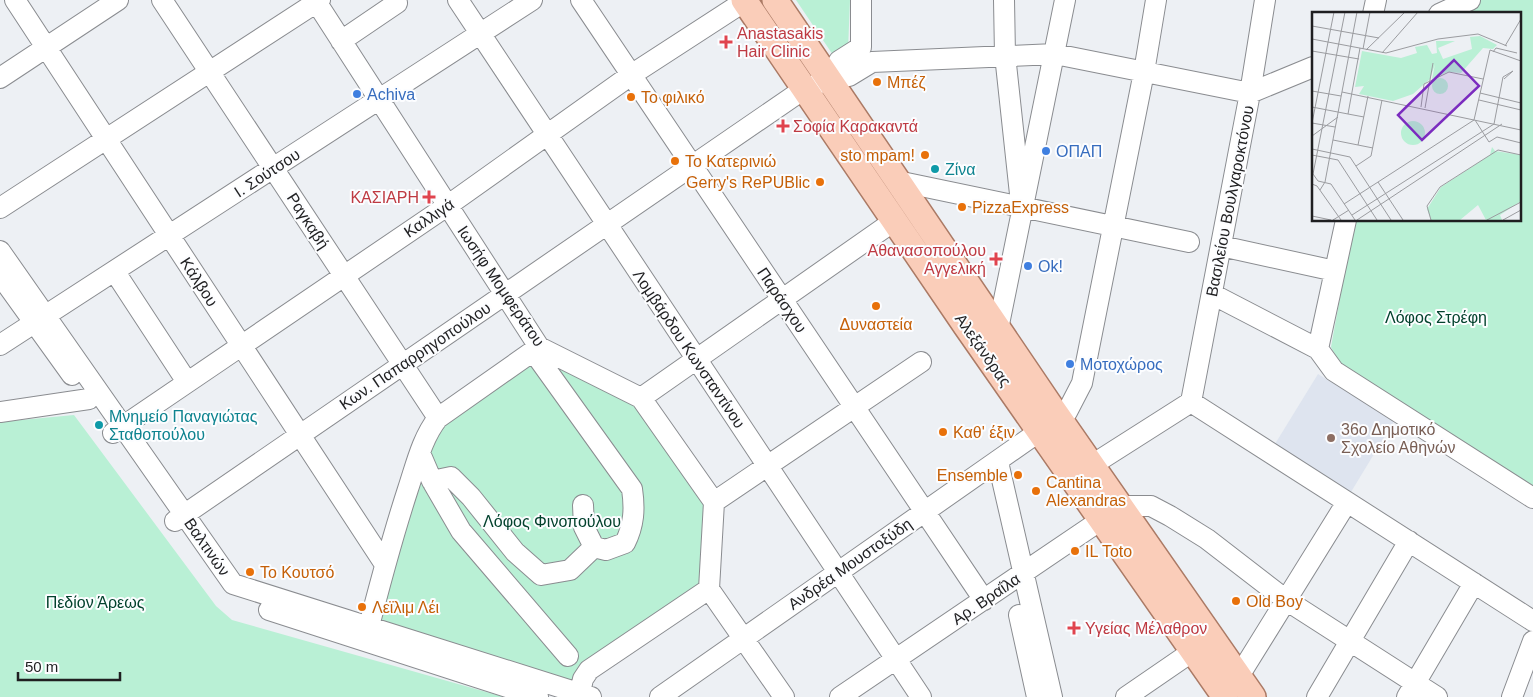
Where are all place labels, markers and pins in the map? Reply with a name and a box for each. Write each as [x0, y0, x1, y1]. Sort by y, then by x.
place label: Anastasakis Hair Clinic [737, 25, 823, 60]
marker: Anastasakis Hair Clinic [719, 35, 733, 49]
place label: Μπέζ [887, 74, 926, 92]
marker: Μπέζ [871, 76, 883, 88]
place label: Achiva [367, 86, 415, 103]
marker: Achiva [351, 88, 363, 100]
place label: Το φιλικό [641, 89, 705, 106]
marker: Το φιλικό [625, 91, 637, 103]
place label: Σοφία Καρακαντά [793, 118, 918, 135]
marker: Σοφία Καρακαντά [777, 120, 789, 132]
place label: ΟΠΑΠ [1056, 143, 1102, 160]
marker: ΟΠΑΠ [1040, 145, 1052, 157]
place label: sto mpam! [840, 147, 915, 164]
marker: sto mpam! [919, 149, 931, 161]
place label: Το Κατερινιώ [685, 153, 776, 170]
marker: Το Κατερινιώ [669, 155, 681, 167]
place label: Ζίνα [945, 161, 976, 178]
marker: Ζίνα [929, 163, 941, 175]
place label: Gerry's RePUBlic [686, 174, 810, 191]
marker: Gerry's RePUBlic [814, 176, 826, 188]
place label: ΚΑΣΙΑΡΗ [350, 189, 419, 206]
marker: ΚΑΣΙΑΡΗ [423, 191, 435, 203]
place label: PizzaExpress [972, 199, 1069, 216]
marker: PizzaExpress [956, 201, 968, 213]
place label: Αθανασοπούλου Αγγελική [868, 242, 986, 277]
marker: Αθανασοπούλου Αγγελική [990, 253, 1002, 265]
place label: Ok! [1038, 258, 1063, 275]
marker: Ok! [1022, 260, 1034, 272]
marker: Δυναστεία [870, 300, 882, 312]
place label: Δυναστεία [840, 316, 912, 333]
place label: Μοτοχώρος [1080, 356, 1163, 373]
marker: Μοτοχώρος [1064, 358, 1076, 370]
place label: Μνημείο Παναγιώτας Σταθοπούλου [109, 408, 258, 443]
marker: Μνημείο Παναγιώτας Σταθοπούλου [93, 419, 105, 431]
place label: 36ο Δημοτικό Σχολείο Αθηνών [1341, 421, 1456, 456]
place label: Καθ' έξιν [953, 424, 1015, 442]
marker: Καθ' έξιν [937, 426, 949, 438]
marker: 36ο Δημοτικό Σχολείο Αθηνών [1325, 432, 1337, 444]
place label: Ensemble [937, 467, 1008, 484]
marker: Ensemble [1012, 469, 1024, 481]
place label: Cantina Alexandras [1046, 474, 1126, 509]
marker: Cantina Alexandras [1030, 485, 1042, 497]
place label: IL Toto [1085, 543, 1132, 560]
marker: IL Toto [1069, 545, 1081, 557]
place label: Το Κουτσό [260, 564, 334, 581]
marker: Το Κουτσό [244, 566, 256, 578]
place label: Old Boy [1246, 593, 1303, 610]
marker: Old Boy [1230, 595, 1242, 607]
place label: Λεϊλιμ Λέι [372, 599, 440, 616]
marker: Λεϊλιμ Λέι [356, 601, 368, 613]
place label: Υγείας Μέλαθρον [1085, 620, 1207, 637]
marker: Υγείας Μέλαθρον [1067, 621, 1081, 635]

